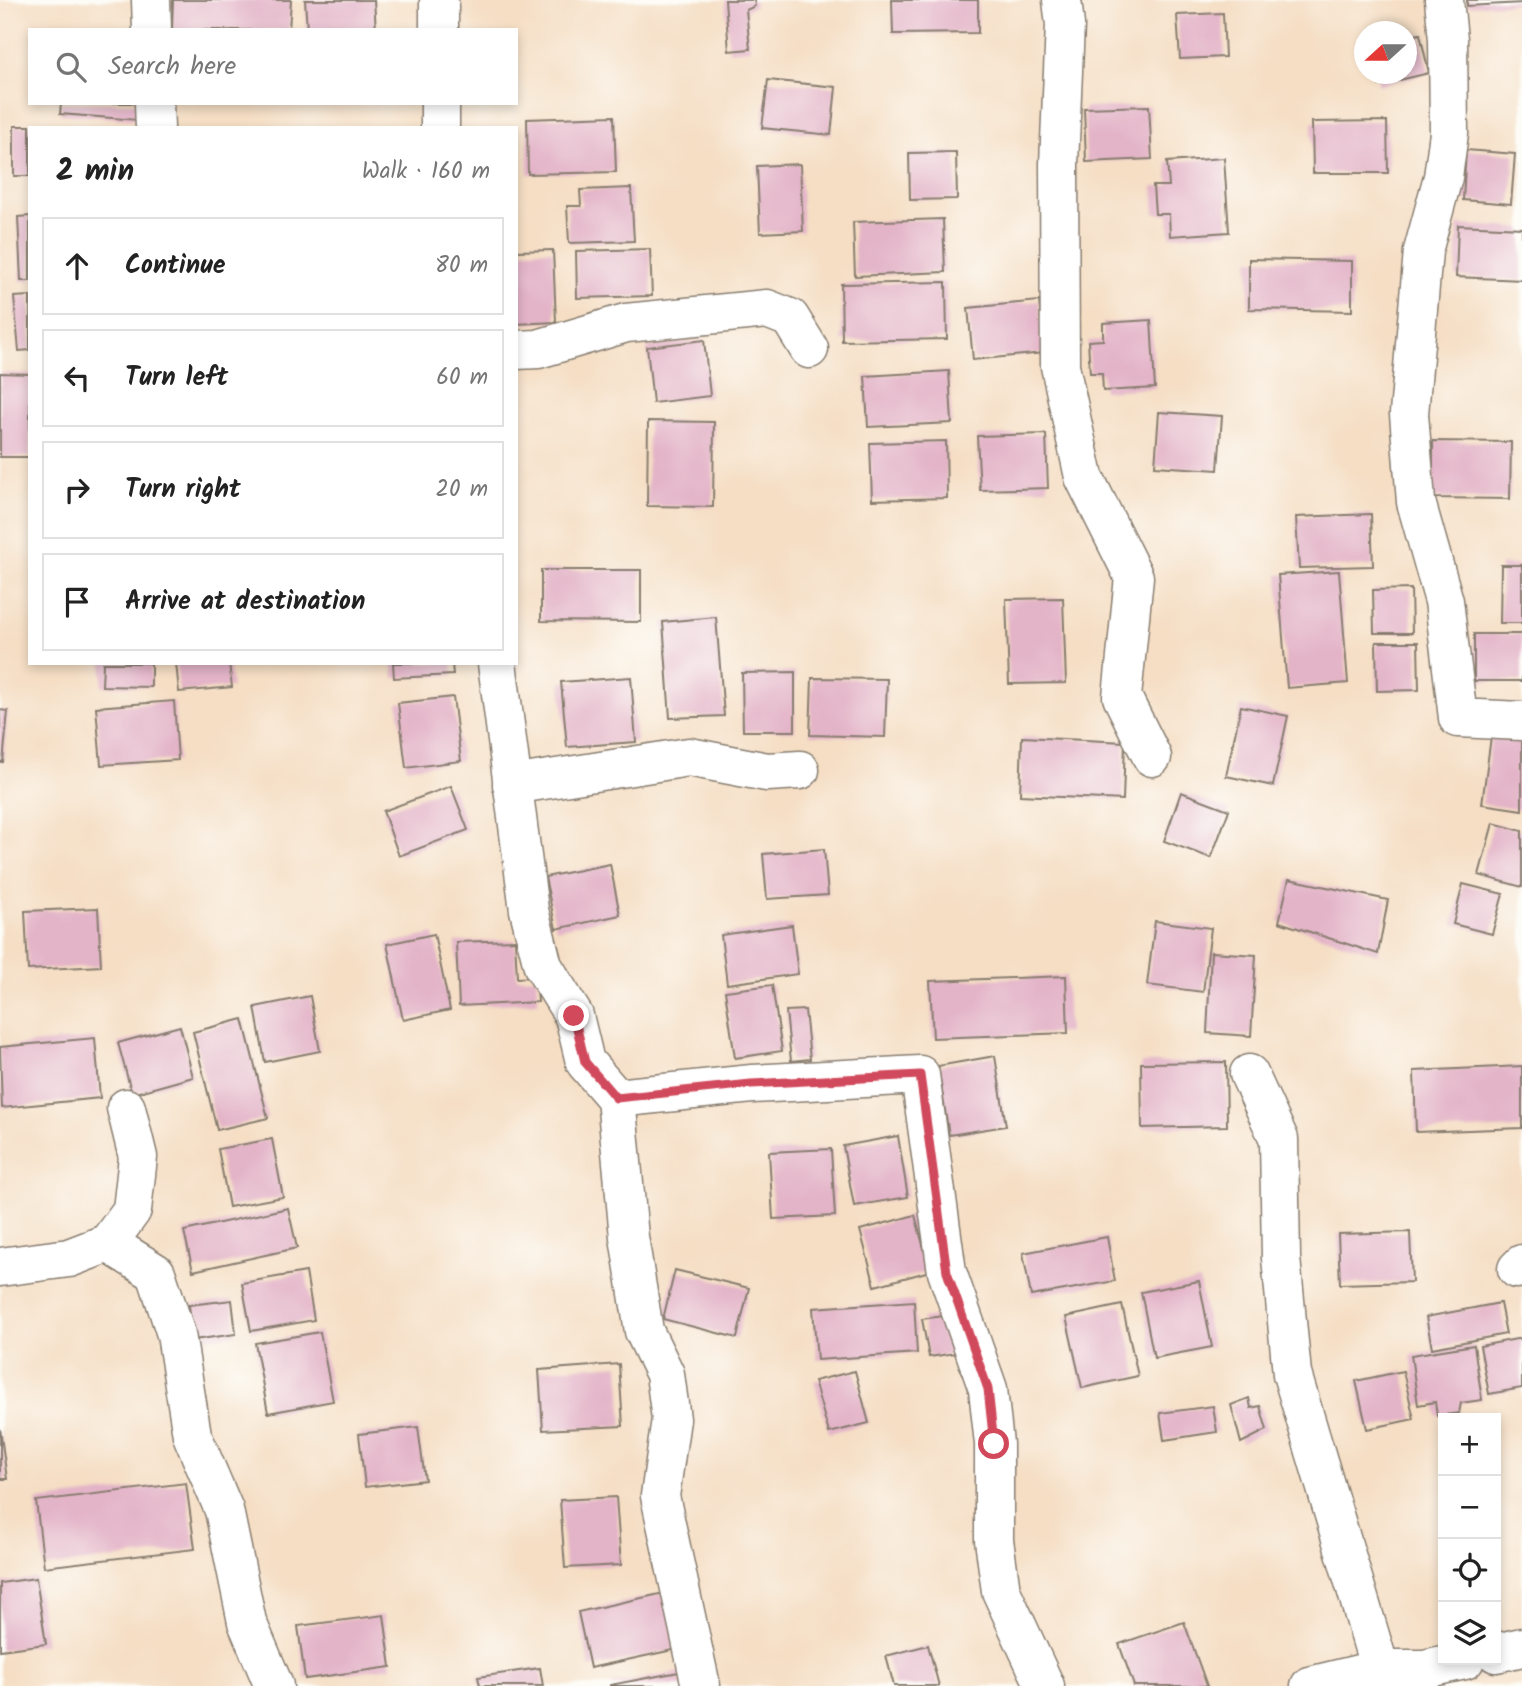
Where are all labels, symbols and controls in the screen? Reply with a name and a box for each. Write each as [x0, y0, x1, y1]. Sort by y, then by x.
north arrow [1354, 21, 1417, 84]
search box [28, 28, 518, 105]
text: Search here [108, 46, 236, 88]
icon: search [52, 48, 90, 86]
text: 2 min [56, 148, 134, 196]
text: Walk · 160 m [362, 154, 490, 190]
text: Continue [125, 245, 226, 287]
icon: ahead [58, 247, 96, 285]
text: 80 m [435, 248, 488, 284]
text: Turn left [125, 357, 228, 399]
icon: left [58, 359, 96, 397]
text: 60 m [436, 360, 488, 396]
text: Turn right [125, 469, 241, 511]
icon: right [58, 471, 96, 509]
text: 20 m [436, 472, 488, 508]
text: Arrive at destination [125, 581, 365, 623]
icon: arrive [58, 583, 96, 621]
route end [558, 1000, 589, 1031]
map controls [1438, 1413, 1501, 1665]
button: + [1438, 1413, 1501, 1476]
route start [978, 1428, 1009, 1459]
button: − [1438, 1476, 1501, 1539]
button: locate [1438, 1539, 1501, 1602]
button: layers [1438, 1602, 1501, 1665]

